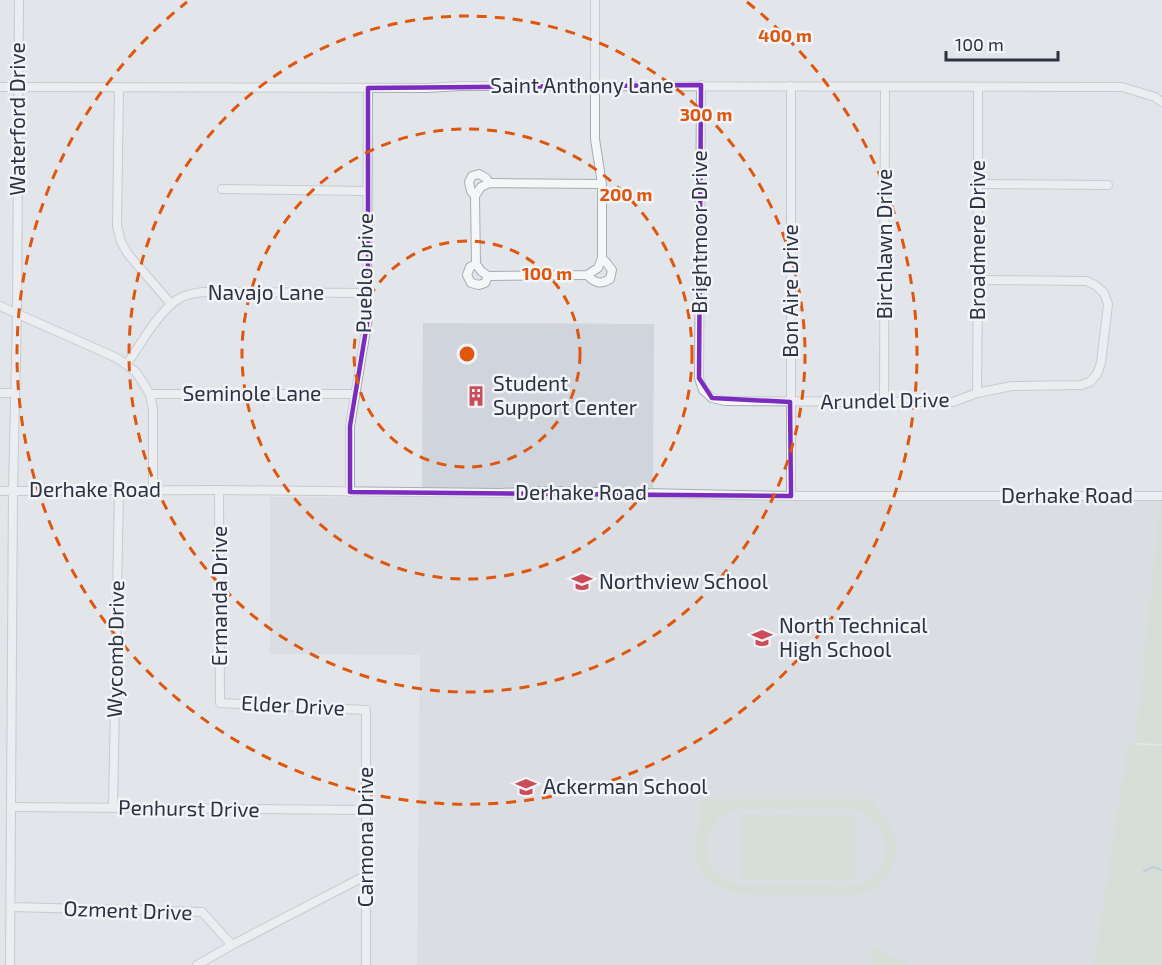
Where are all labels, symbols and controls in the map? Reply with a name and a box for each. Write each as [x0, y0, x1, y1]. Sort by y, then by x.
text: 400 m [758, 24, 812, 46]
scale bar [946, 24, 1058, 62]
text: 100 m [955, 33, 1004, 55]
street label: Waterford Drive [4, 42, 29, 196]
street label: Saint Anthony Lane [490, 72, 674, 97]
text: 300 m [680, 103, 732, 125]
street label: Brightmoor Drive [686, 150, 711, 314]
street label: Broadmere Drive [964, 160, 989, 320]
street label: Birchlawn Drive [871, 169, 896, 319]
text: 200 m [600, 183, 652, 205]
street label: Pueblo Drive [350, 213, 377, 333]
street label: Bon Aire Drive [777, 224, 802, 358]
text: 100 m [522, 262, 572, 284]
street label: Navajo Lane [208, 279, 324, 305]
centre of rings [457, 344, 477, 364]
place label: Student Support Center [493, 370, 638, 419]
street label: Seminole Lane [183, 380, 321, 405]
building icon: Student Support Center [464, 384, 488, 408]
street label: Arundel Drive [820, 386, 950, 413]
street label: Derhake Road [29, 476, 161, 501]
street label: Derhake Road [515, 479, 647, 504]
street label: Derhake Road [1001, 482, 1133, 507]
street label: Ermanda Drive [206, 526, 231, 666]
place label: Northview School [599, 568, 769, 593]
school or university icon: Northview School [570, 570, 594, 594]
street label: Wycomb Drive [101, 580, 128, 718]
place label: North Technical High School [779, 612, 928, 661]
school or university icon: North Technical High School [750, 626, 774, 650]
street label: Elder Drive [241, 689, 346, 720]
street label: Carmona Drive [352, 767, 377, 907]
place label: Ackerman School [543, 773, 708, 798]
school or university icon: Ackerman School [514, 775, 538, 799]
street label: Penhurst Drive [118, 794, 260, 821]
street label: Ozment Drive [63, 895, 193, 924]

